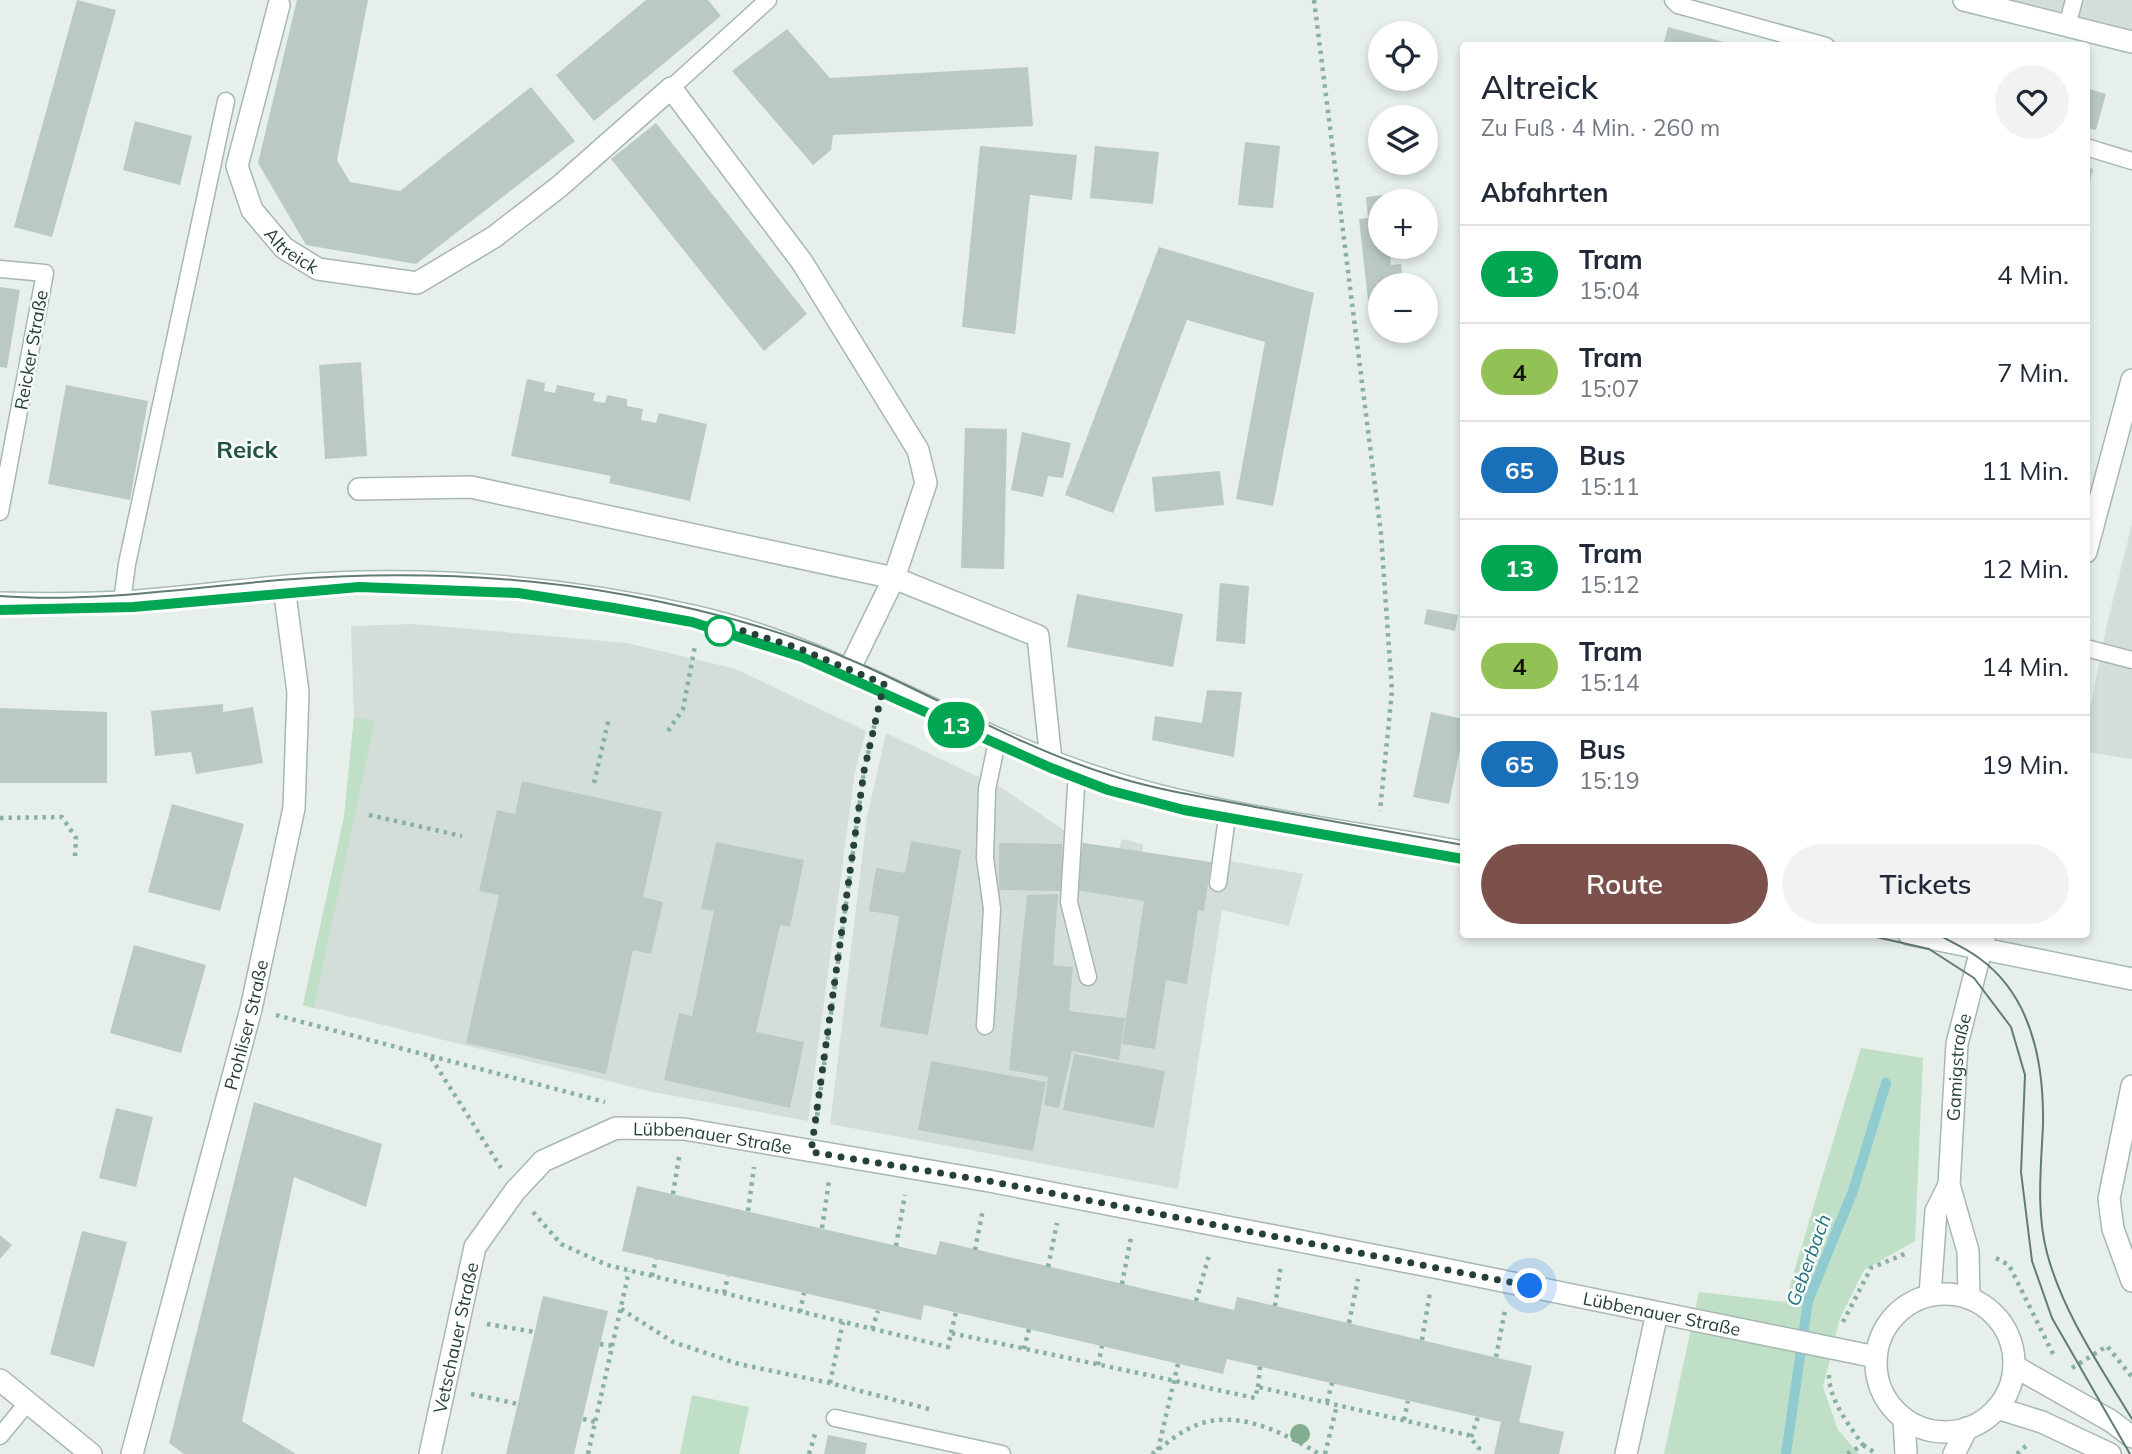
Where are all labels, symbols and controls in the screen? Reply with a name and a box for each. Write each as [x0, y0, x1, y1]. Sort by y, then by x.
map controls [1368, 21, 1438, 343]
button: locate [1368, 21, 1438, 91]
button: heart [1995, 65, 2069, 139]
text: Altreick [1481, 66, 1598, 107]
button: layers [1368, 105, 1438, 175]
text: Zu Fuß · 4 Min. · 260 m [1481, 113, 1720, 142]
text: Abfahrten [1481, 176, 1608, 209]
button: + [1368, 189, 1438, 259]
street label: Altreick [260, 222, 324, 279]
text: Tram [1579, 243, 1643, 276]
text: 4 Min. [1997, 258, 2069, 291]
text: 13 [1505, 259, 1534, 289]
button: − [1368, 273, 1438, 343]
text: 15:04 [1579, 276, 1639, 305]
street label: Reicker Straße [9, 288, 53, 412]
text: Tram [1579, 341, 1643, 374]
text: 7 Min. [1997, 356, 2069, 389]
text: 4 [1512, 357, 1527, 387]
text: 15:07 [1579, 374, 1639, 403]
district label: Reick [216, 434, 278, 464]
text: Bus [1579, 439, 1625, 472]
text: 11 Min. [1981, 454, 2069, 487]
text: 65 [1505, 455, 1534, 485]
text: 15:11 [1579, 472, 1639, 501]
text: Tram [1579, 537, 1643, 570]
text: 12 Min. [1981, 552, 2069, 585]
text: 13 [1505, 553, 1534, 583]
text: 15:12 [1579, 570, 1639, 599]
unlabelled marker [705, 616, 735, 646]
text: Tram [1579, 635, 1643, 668]
text: 14 Min. [1981, 650, 2069, 683]
text: 4 [1512, 651, 1527, 681]
text: 15:14 [1579, 668, 1639, 697]
line badge: 13 [925, 702, 988, 748]
text: 13 [942, 710, 970, 740]
text: Bus [1579, 733, 1625, 766]
text: 19 Min. [1981, 748, 2069, 781]
text: 65 [1505, 749, 1534, 779]
text: 15:19 [1579, 766, 1639, 795]
button: Route [1481, 844, 1768, 924]
button: Tickets [1782, 844, 2069, 924]
street label: Prohliser Straße [218, 958, 273, 1092]
street label: Gamigstraße [1941, 1011, 1976, 1122]
street label: Lübbenauer Straße [633, 1117, 794, 1159]
water label: Geberbach [1780, 1211, 1836, 1309]
street label: Vetschauer Straße [428, 1260, 483, 1416]
your location [1512, 1268, 1547, 1303]
street label: Lübbenauer Straße [1581, 1286, 1743, 1341]

